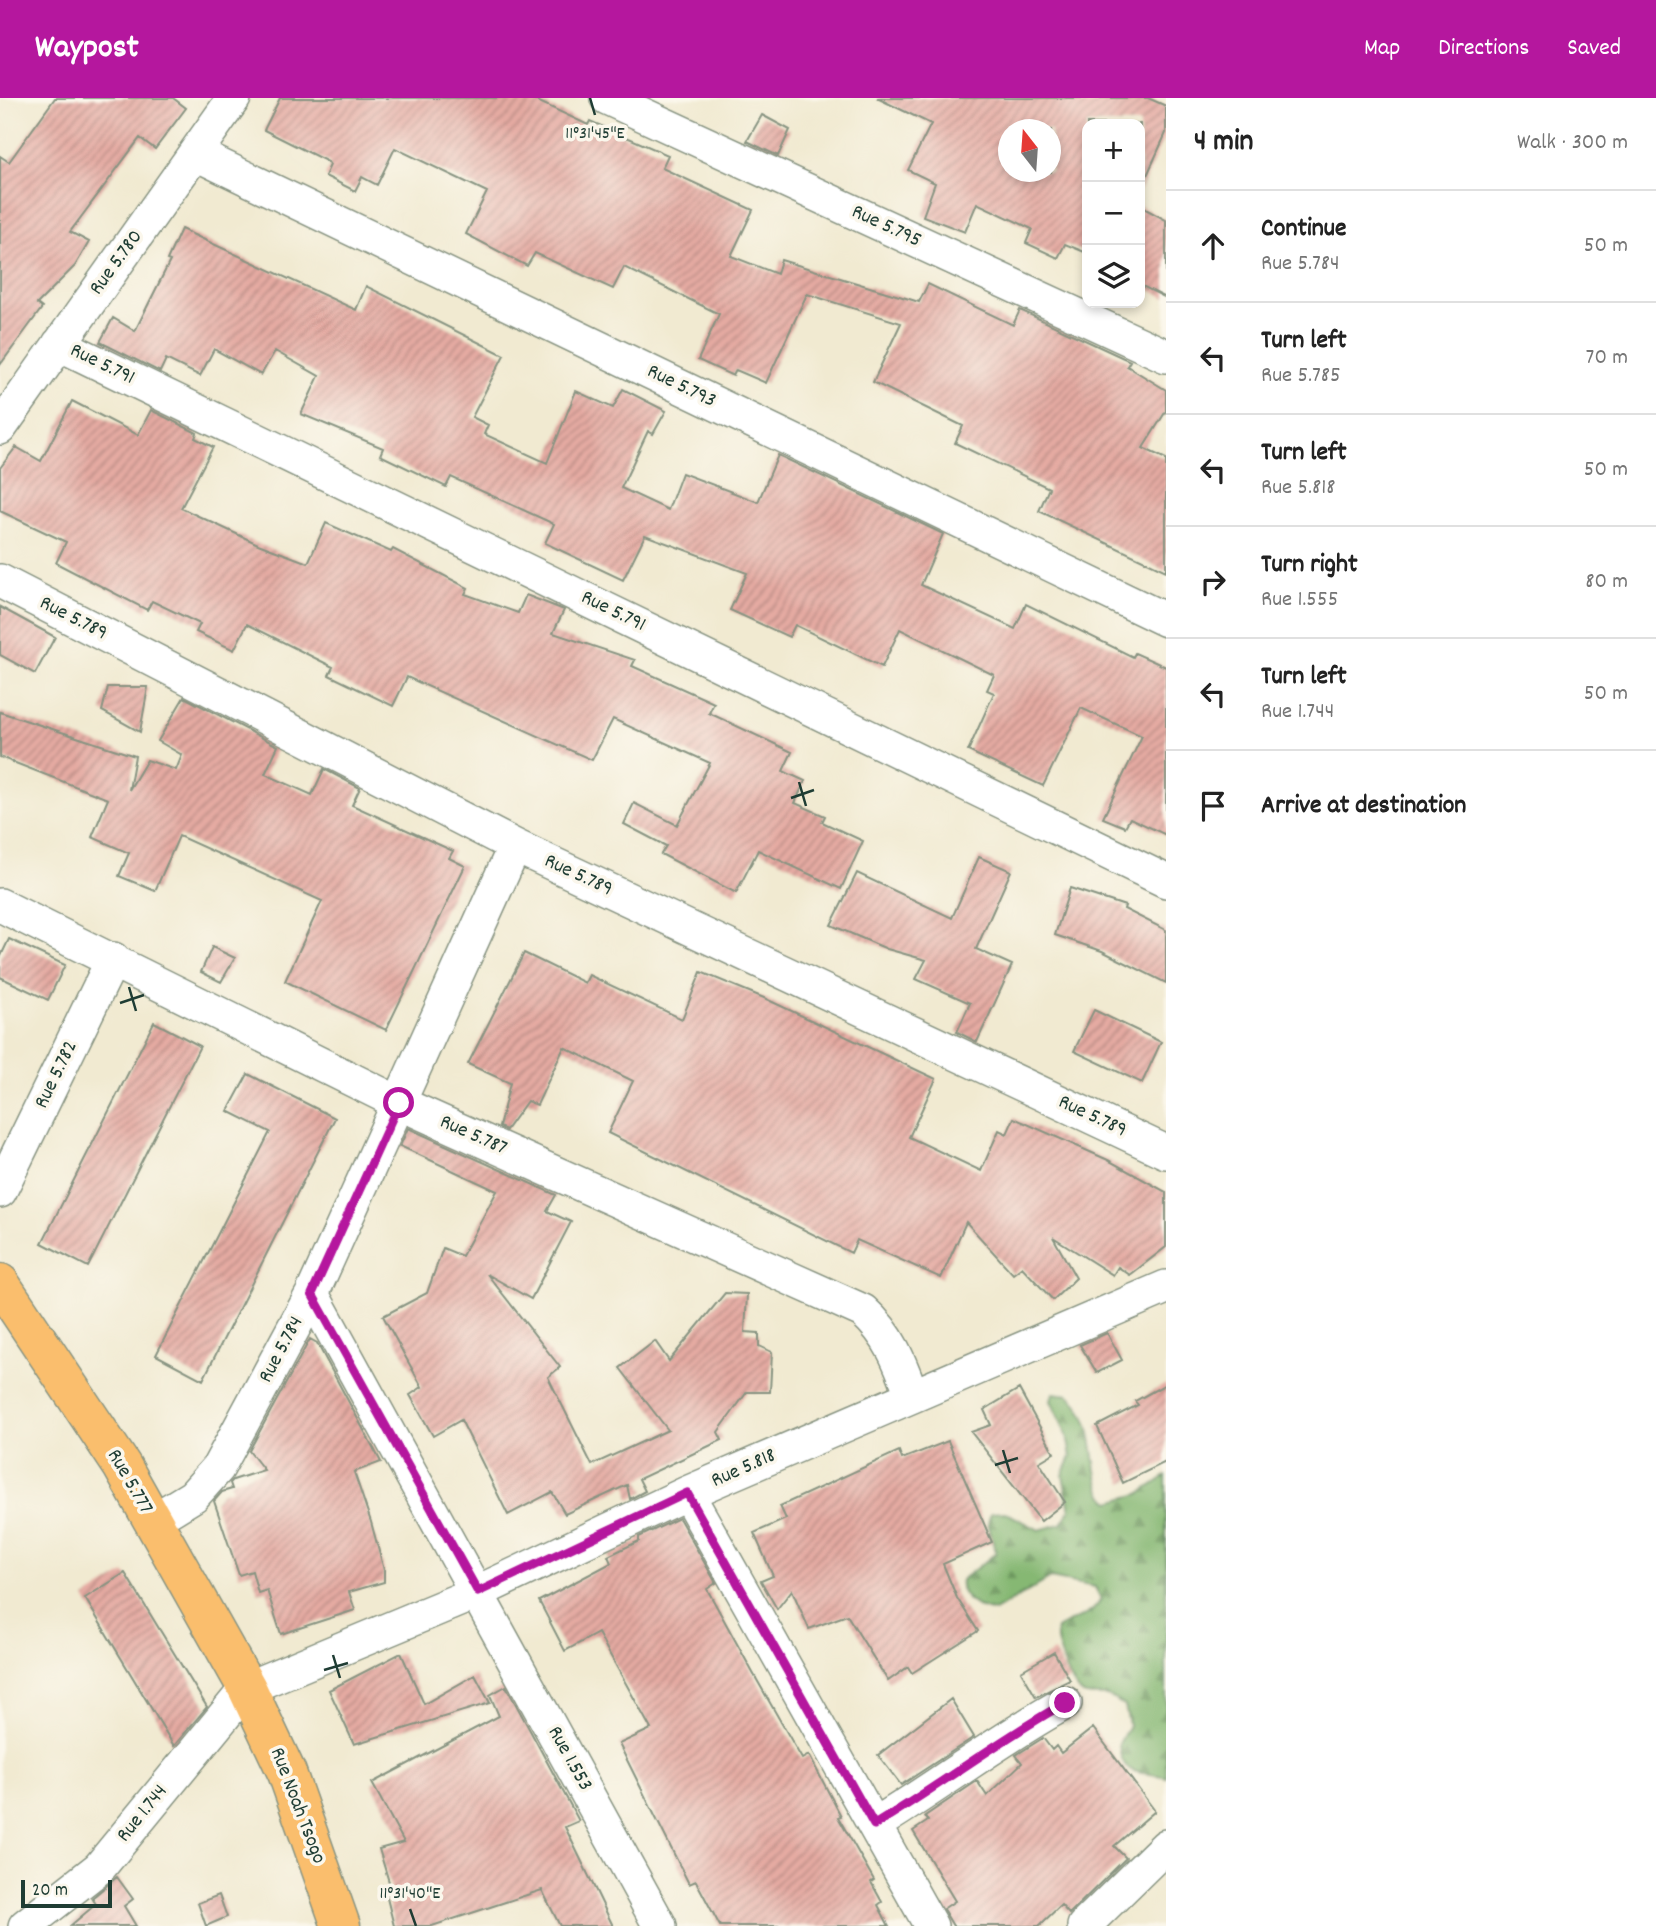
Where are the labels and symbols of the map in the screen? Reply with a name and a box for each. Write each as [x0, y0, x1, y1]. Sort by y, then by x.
north arrow [998, 119, 1061, 182]
text: 11°31'45"E [565, 122, 625, 147]
street label: Rue 5.795 [846, 198, 926, 256]
street label: Rue 5.780 [83, 224, 151, 302]
street label: Rue 5.791 [65, 336, 139, 394]
street label: Rue 5.793 [641, 357, 721, 417]
street label: Rue 5.791 [576, 583, 650, 641]
street label: Rue 5.789 [34, 589, 112, 649]
street label: Rue 5.789 [539, 847, 617, 905]
street label: Rue 5.782 [28, 1036, 86, 1114]
route start [383, 1087, 414, 1118]
street label: Rue 5.789 [1053, 1088, 1131, 1146]
street label: Rue 5.787 [434, 1108, 512, 1164]
street label: Rue 5.784 [252, 1311, 312, 1389]
street label: Rue 5.818 [707, 1441, 781, 1497]
street label: Rue 5.777 [98, 1444, 160, 1520]
route end [1049, 1687, 1080, 1718]
street label: Rue 1.553 [539, 1721, 599, 1797]
street label: Rue Noah Tsogo [261, 1743, 333, 1869]
street label: Rue 1.744 [110, 1779, 176, 1849]
scale bar [21, 1877, 112, 1909]
text: 11°31'40"E [379, 1882, 441, 1907]

